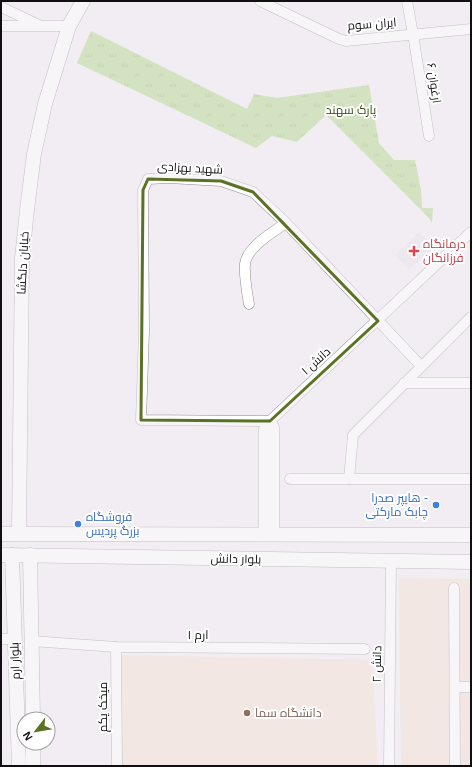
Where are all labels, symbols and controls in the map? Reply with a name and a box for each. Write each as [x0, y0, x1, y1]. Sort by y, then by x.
street label: ایران سوم [347, 15, 397, 34]
street label: ارغوان ۶ [424, 62, 444, 104]
park label: پارک سهند [326, 103, 377, 119]
street label: شهید بهزادی [157, 159, 223, 177]
street label: خیابان دلگشا [14, 231, 32, 295]
place label: درمانگاه فرزانگان [423, 237, 466, 265]
marker: درمانگاه فرزانگان [408, 245, 420, 257]
street label: دانش ۱ [299, 344, 334, 378]
place label: هایپر صدرا - چابک مارکتی [365, 491, 428, 521]
marker: هایپر صدرا - چابک مارکتی [431, 500, 441, 510]
place label: فروشگاه بزرگ پردیس [86, 510, 139, 540]
marker: فروشگاه بزرگ پردیس [73, 519, 83, 529]
street label: بلوار دانش [211, 552, 261, 566]
street label: ارم ۱ [188, 628, 208, 643]
street label: بلوار ارم [7, 642, 24, 680]
street label: دانش ۲ [370, 645, 384, 683]
street label: میخک یکم [96, 682, 111, 732]
place label: دانشگاه سما [255, 706, 322, 720]
marker: دانشگاه سما [242, 708, 252, 718]
north arrow [16, 711, 56, 751]
text: N [20, 730, 35, 743]

